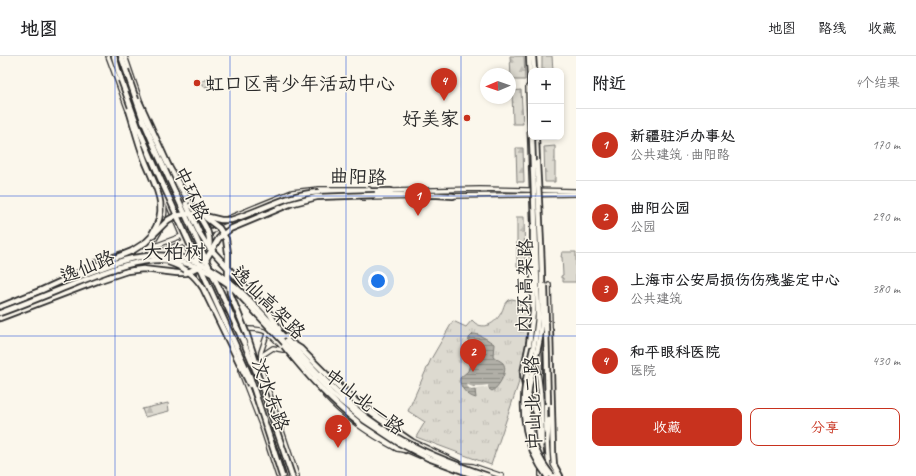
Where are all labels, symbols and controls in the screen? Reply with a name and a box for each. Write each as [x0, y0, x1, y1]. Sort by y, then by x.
text: 地图 [20, 17, 58, 41]
text: 地图 [768, 20, 796, 37]
text: 路线 [818, 20, 846, 37]
text: 收藏 [868, 20, 896, 37]
pin: 4 [431, 68, 457, 101]
north arrow [480, 68, 516, 104]
map controls [528, 68, 564, 140]
button: + [528, 68, 564, 104]
place label: 虹口区青少年活动中心 [205, 72, 395, 96]
text: 附近 [592, 73, 626, 94]
text: 4个结果 [855, 75, 900, 91]
marker: 虹口区青少年活动中心 [192, 78, 202, 88]
button: − [528, 104, 564, 140]
place label: 好美家 [402, 107, 459, 131]
marker: 好美家 [462, 113, 472, 123]
text: 新疆驻沪办事处 [630, 127, 735, 146]
text: 1 [602, 137, 608, 153]
text: 170 m [872, 137, 900, 153]
text: 公共建筑 · 曲阳路 [630, 147, 730, 163]
street label: 中环路 [168, 163, 214, 224]
street label: 曲阳路 [329, 164, 387, 190]
pin: 1 [405, 183, 431, 216]
text: 曲阳公园 [630, 199, 690, 218]
text: 2 [602, 209, 608, 225]
text: 290 m [872, 209, 900, 225]
text: 公园 [630, 219, 656, 235]
street label: 内环高架路 [512, 238, 538, 334]
district label: 大柏树 [143, 239, 206, 265]
street label: 逸仙路 [56, 245, 118, 289]
street label: 逸仙高架路 [226, 261, 310, 345]
your location [368, 271, 388, 291]
text: 上海市公安局损伤伤残鉴定中心 [630, 271, 840, 290]
text: 3 [602, 281, 608, 297]
text: 380 m [872, 281, 900, 297]
text: 公共建筑 [630, 291, 682, 307]
pin: 2 [460, 339, 486, 372]
text: 和平眼科医院 [630, 343, 720, 362]
text: 4 [602, 353, 608, 369]
text: 430 m [872, 353, 900, 369]
street label: 汶水东路 [246, 355, 294, 434]
street label: 中山北二路 [519, 355, 547, 451]
street label: 中山北一路 [320, 363, 409, 440]
text: 医院 [630, 363, 656, 379]
button: 收藏 [592, 408, 742, 446]
button: 分享 [750, 408, 900, 446]
pin: 3 [325, 415, 351, 448]

